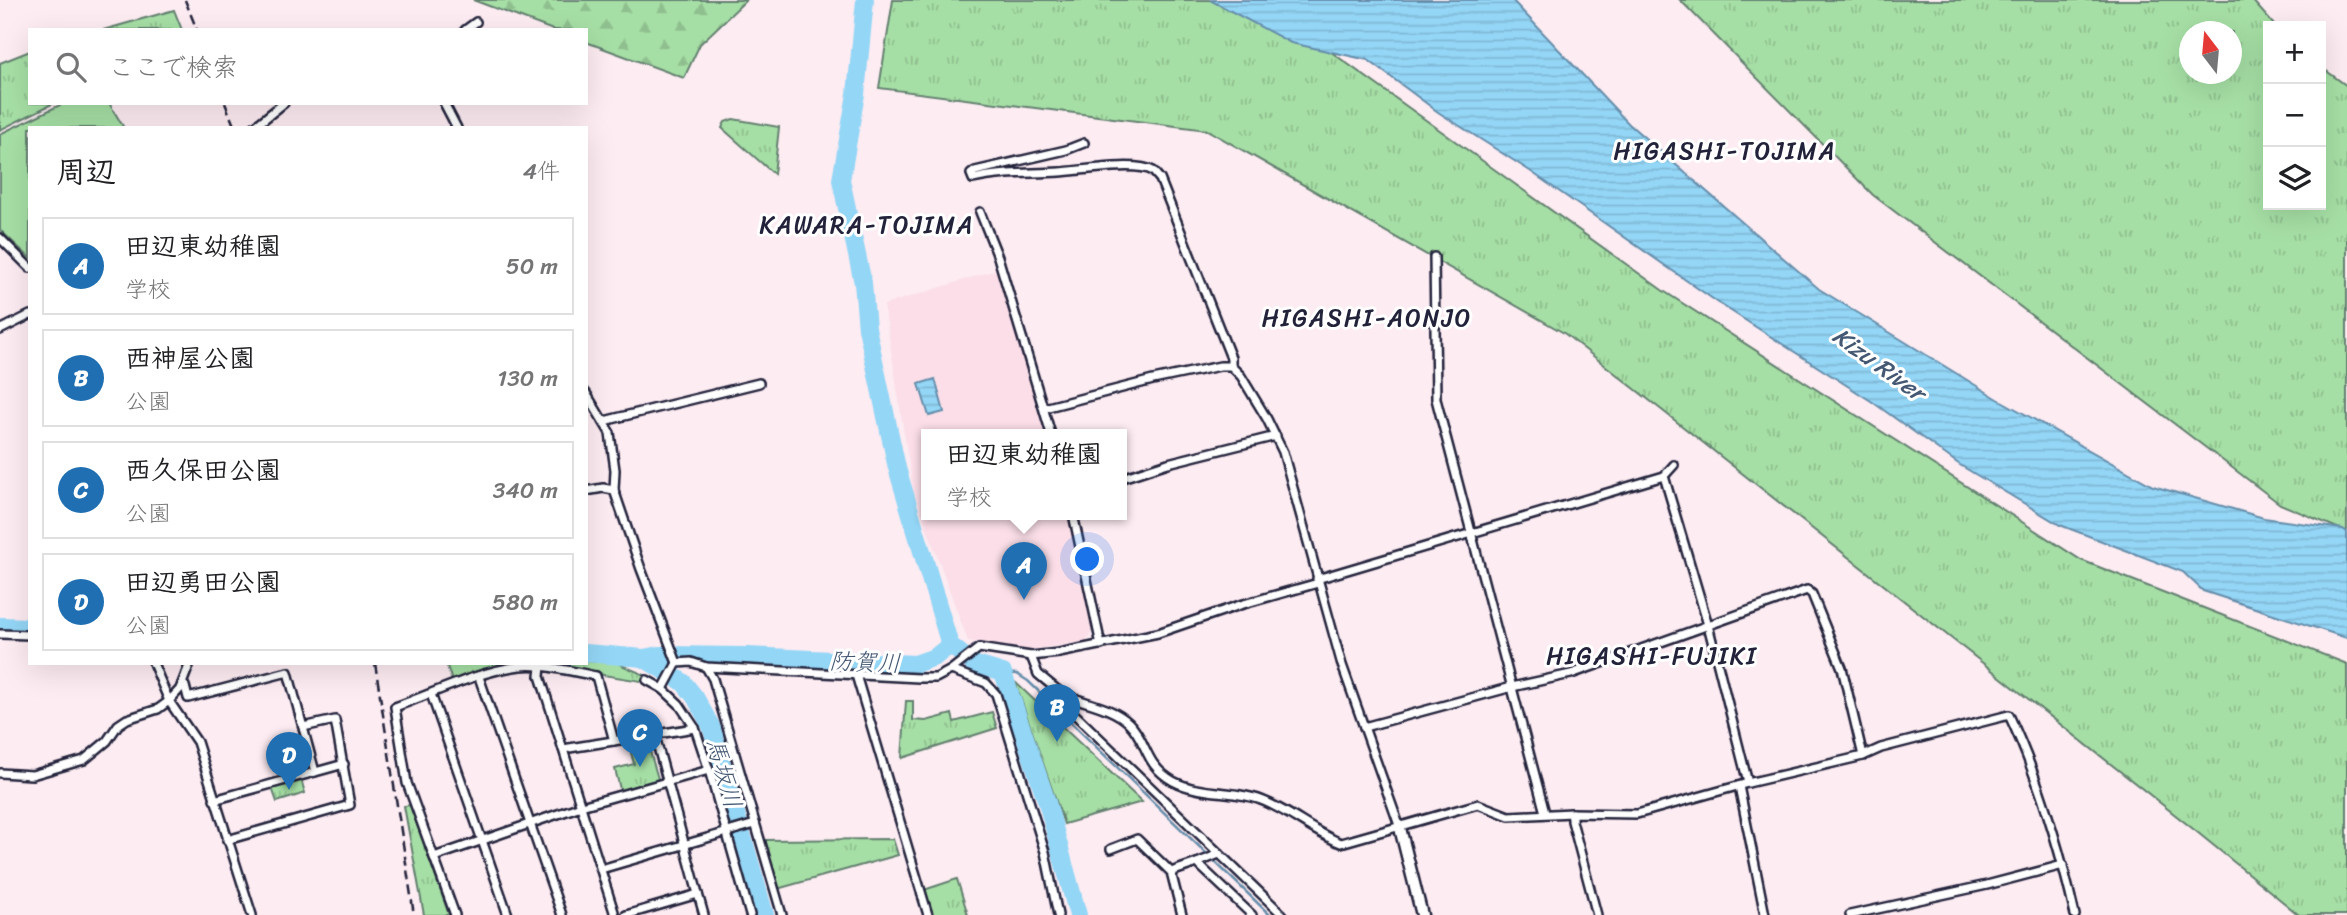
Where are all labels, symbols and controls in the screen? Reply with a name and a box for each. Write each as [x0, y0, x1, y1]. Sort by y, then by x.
north arrow [2179, 21, 2242, 84]
map controls [2263, 21, 2326, 210]
button: + [2263, 21, 2326, 84]
search box [28, 28, 588, 105]
text: ここで検索 [108, 44, 238, 90]
icon: search [52, 48, 90, 86]
button: − [2263, 84, 2326, 147]
district label: HIGASHI-TOJIMA [1614, 130, 1836, 172]
text: 周辺 [56, 145, 116, 199]
button: layers [2263, 147, 2326, 210]
text: 4件 [523, 151, 560, 192]
district label: KAWARA-TOJIMA [759, 204, 975, 246]
text: 田辺東幼稚園 [125, 223, 281, 269]
text: A [73, 246, 89, 287]
text: 50 m [506, 246, 558, 287]
text: 学校 [125, 269, 171, 310]
district label: HIGASHI-AONJO [1262, 297, 1472, 339]
water label: Kizu River [1824, 316, 1938, 415]
text: 西神屋公園 [125, 335, 255, 381]
text: B [74, 358, 88, 399]
text: 130 m [497, 358, 558, 399]
text: 公園 [125, 381, 171, 422]
popup [921, 429, 1127, 520]
text: 田辺東幼稚園 [946, 431, 1102, 477]
text: 西久保田公園 [125, 447, 281, 493]
text: C [74, 470, 88, 511]
text: 340 m [493, 470, 558, 511]
text: 学校 [946, 477, 992, 518]
text: 公園 [125, 493, 171, 534]
pin: A [1001, 542, 1047, 600]
your location [1070, 542, 1104, 576]
text: 田辺勇田公園 [125, 559, 281, 605]
text: D [74, 582, 88, 623]
text: 580 m [492, 582, 558, 623]
text: 公園 [125, 605, 171, 646]
district label: HIGASHI-FUJIKI [1546, 635, 1758, 677]
water label: 防賀川 [828, 640, 902, 684]
pin: B [1034, 684, 1080, 742]
pin: C [617, 709, 663, 767]
pin: D [266, 732, 312, 790]
water label: 馬坂川 [694, 733, 754, 813]

